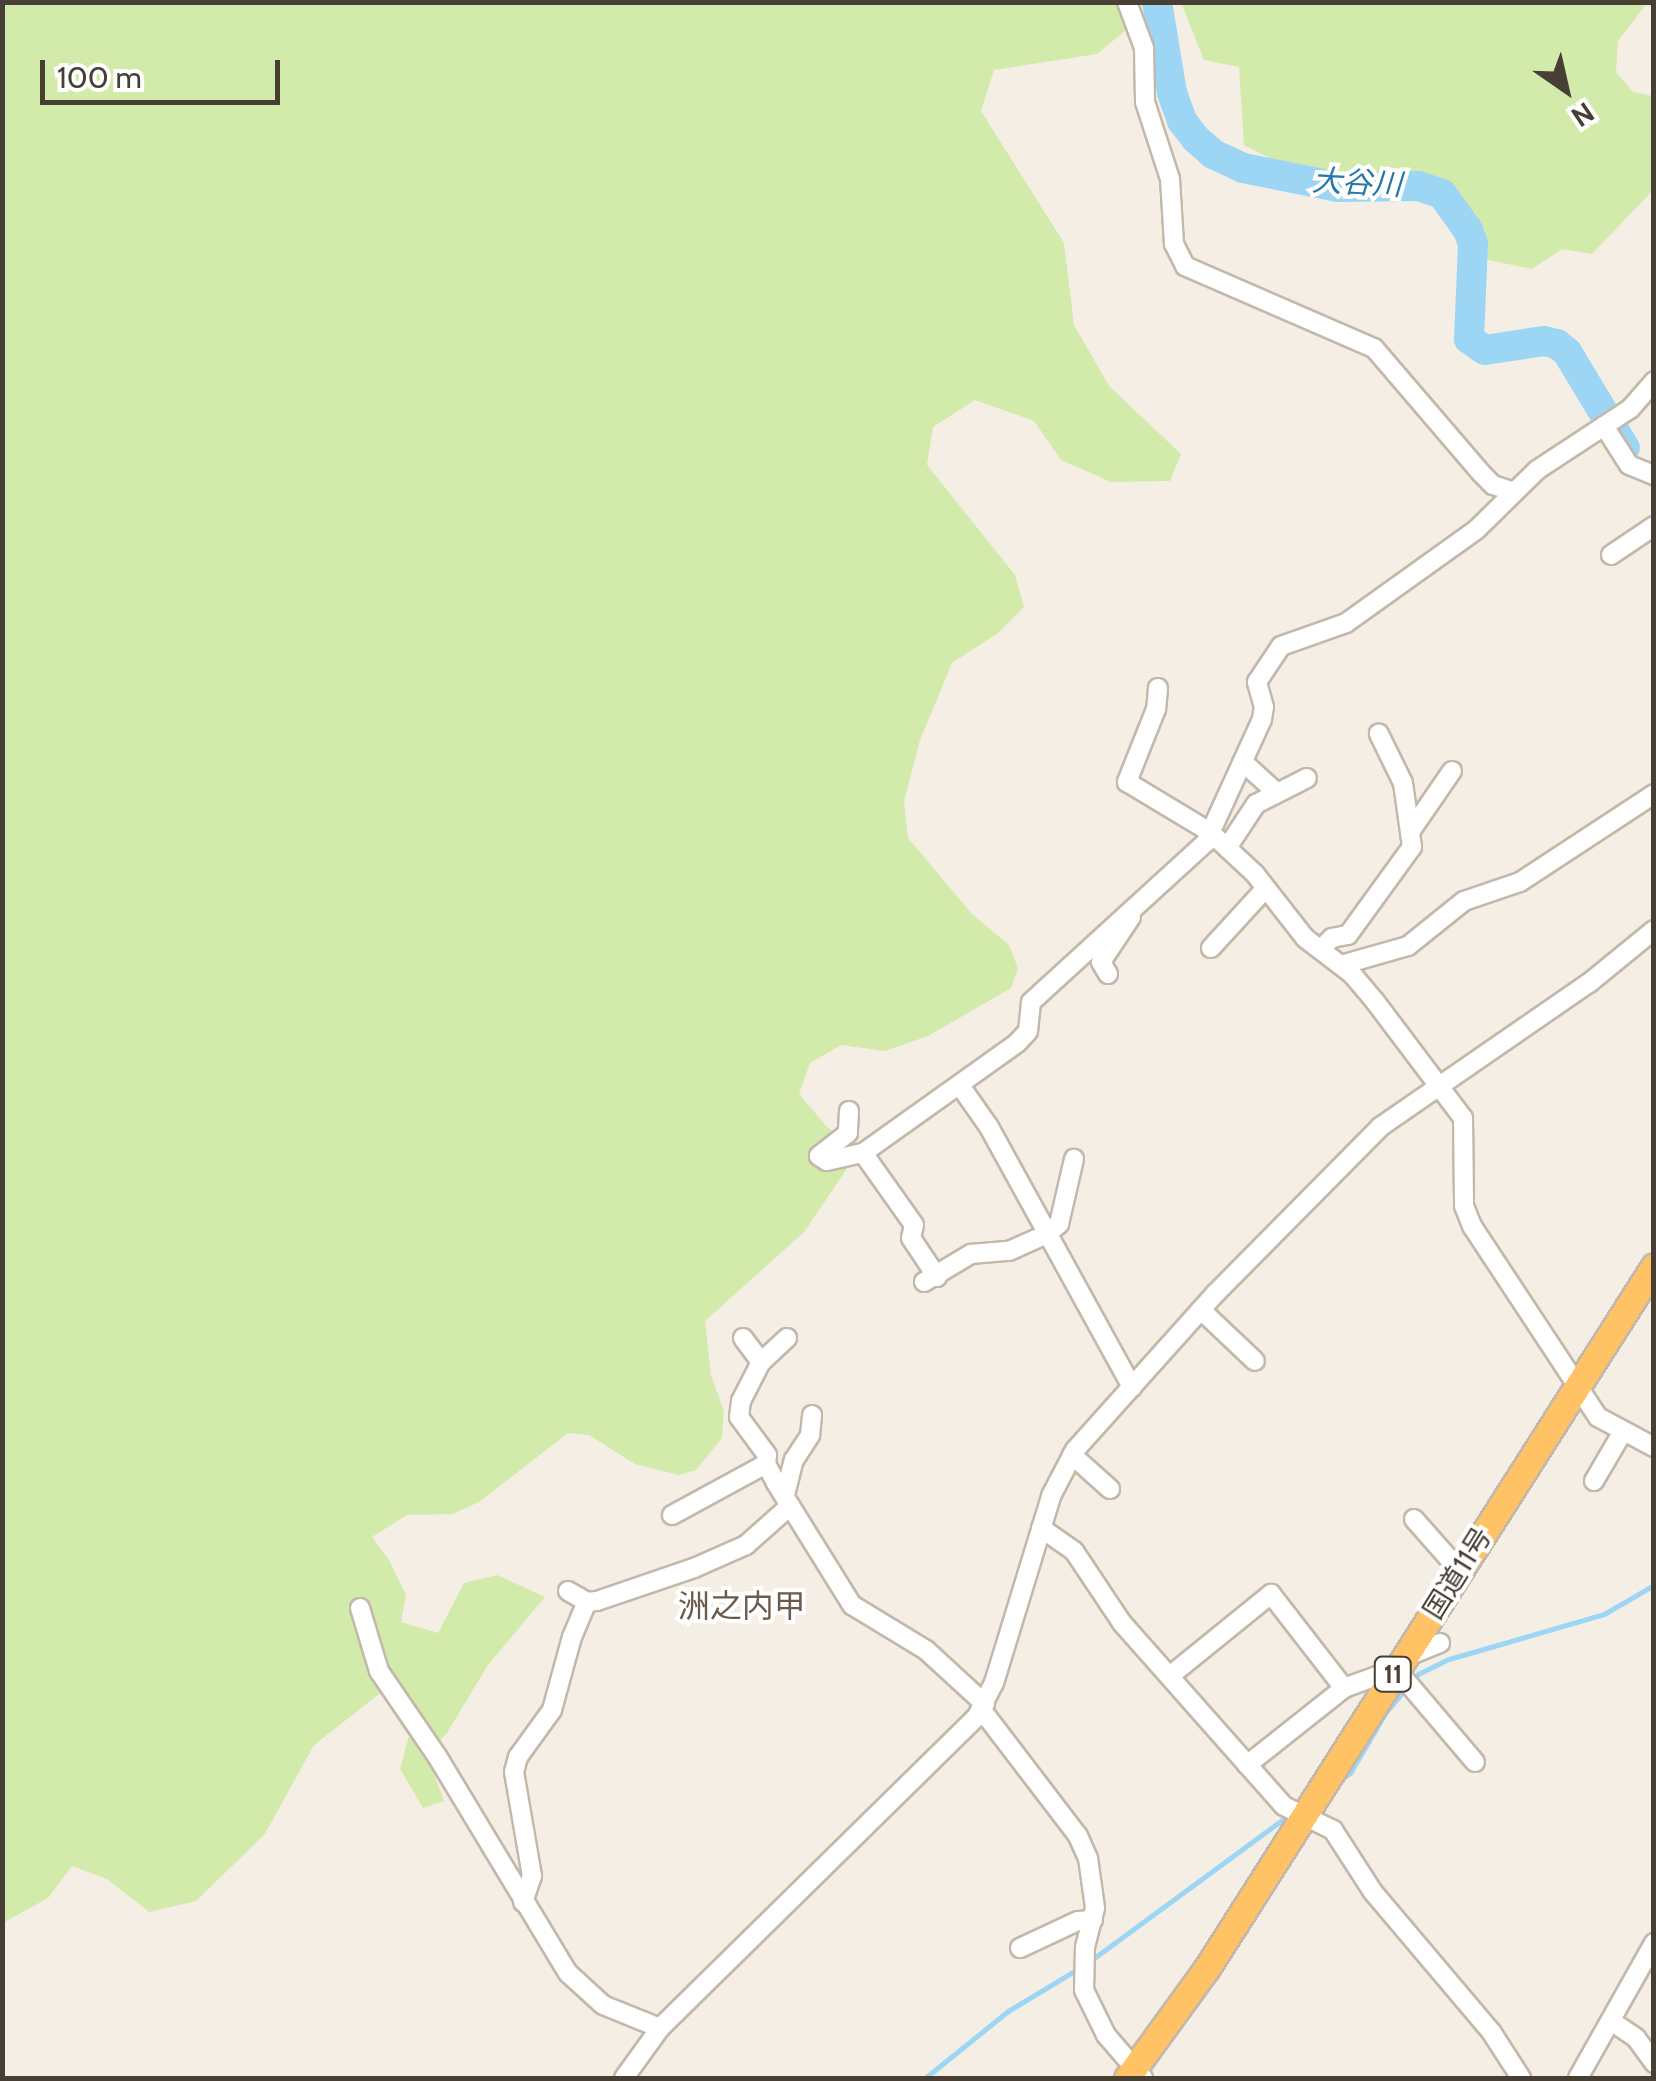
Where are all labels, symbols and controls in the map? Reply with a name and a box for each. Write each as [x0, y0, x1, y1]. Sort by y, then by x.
scale bar [45, 40, 285, 102]
north arrow [1516, 40, 1616, 140]
text: 100 m [57, 59, 142, 96]
text: N [1565, 95, 1600, 134]
water label: 大谷川 [1311, 163, 1403, 203]
street label: 国道11号 [1416, 1521, 1498, 1625]
district label: 洲之内甲 [678, 1587, 806, 1625]
road number: 11 [1373, 1654, 1413, 1694]

